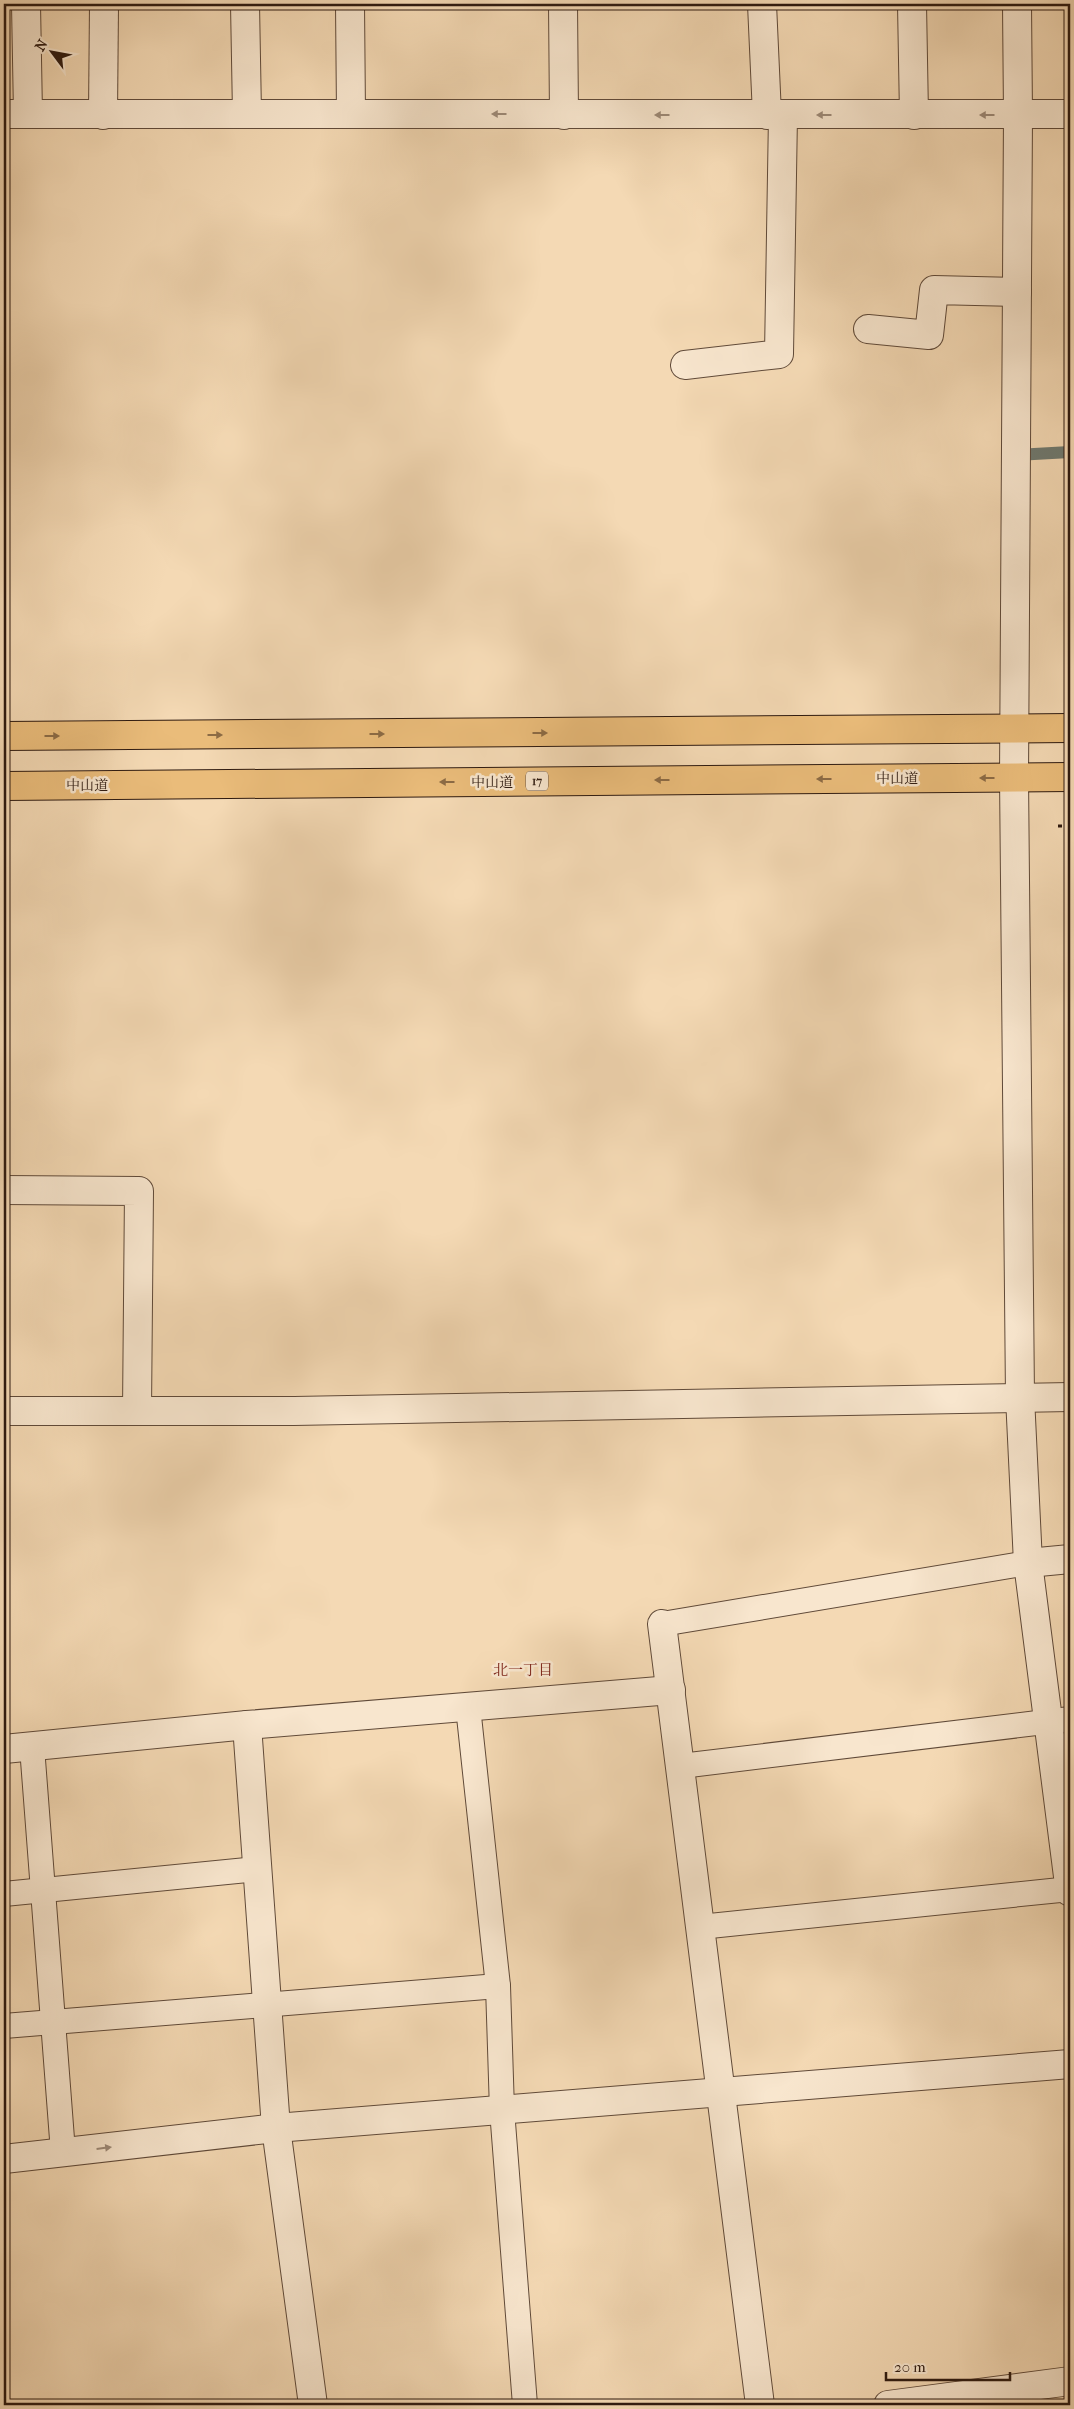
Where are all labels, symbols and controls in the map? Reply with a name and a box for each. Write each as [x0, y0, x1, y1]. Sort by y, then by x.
north arrow [28, 28, 78, 78]
text: N [31, 36, 52, 54]
one-way arrow [491, 110, 507, 118]
one-way arrow [653, 111, 669, 119]
one-way arrow [816, 111, 832, 119]
one-way arrow [978, 111, 994, 119]
one-way arrow [532, 728, 548, 736]
one-way arrow [370, 730, 386, 738]
one-way arrow [207, 731, 223, 739]
one-way arrow [45, 732, 61, 740]
street label: 中山道 [876, 770, 918, 787]
road number: 17 [526, 771, 548, 790]
street label: 中山道 [471, 774, 513, 791]
one-way arrow [978, 774, 994, 782]
one-way arrow [816, 775, 832, 783]
one-way arrow [653, 776, 669, 784]
street label: 中山道 [66, 777, 108, 794]
one-way arrow [438, 778, 454, 786]
district label: 北一丁目 [493, 1661, 553, 1679]
one-way arrow [97, 2144, 113, 2152]
scale bar [886, 2349, 1010, 2381]
text: 20 m [894, 2358, 926, 2376]

